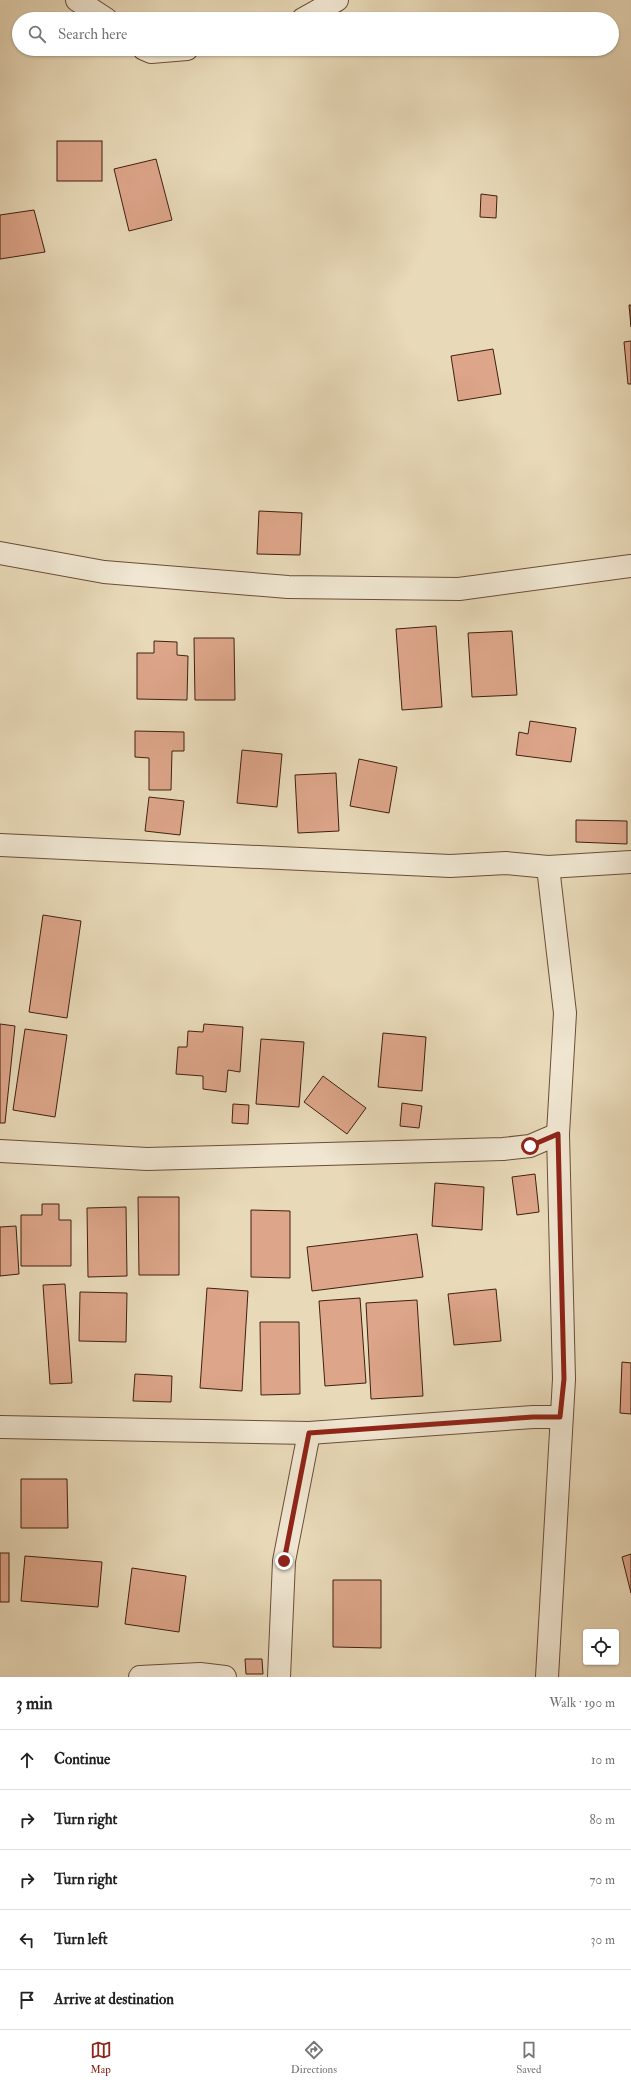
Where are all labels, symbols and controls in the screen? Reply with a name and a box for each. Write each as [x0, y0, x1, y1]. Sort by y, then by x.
search box [12, 12, 619, 56]
icon: search [26, 23, 48, 45]
text: Search here [58, 25, 127, 44]
route start [521, 1137, 539, 1155]
route end [275, 1552, 293, 1570]
map controls [583, 1629, 619, 1665]
button: locate [583, 1629, 619, 1665]
text: 3 min [16, 1693, 53, 1714]
text: Walk · 190 m [549, 1695, 615, 1711]
icon: ahead [16, 1749, 38, 1771]
text: Continue [54, 1750, 110, 1769]
text: 10 m [591, 1752, 615, 1768]
icon: right [16, 1809, 38, 1831]
text: Turn right [54, 1810, 117, 1829]
text: 80 m [589, 1812, 615, 1828]
icon: right [16, 1869, 38, 1891]
text: Turn right [54, 1870, 117, 1889]
text: 70 m [590, 1872, 615, 1888]
icon: left [16, 1929, 38, 1951]
text: Turn left [54, 1930, 108, 1949]
text: 30 m [591, 1932, 615, 1948]
icon: arrive [16, 1989, 38, 2011]
text: Arrive at destination [54, 1990, 174, 2009]
tab: Map [90, 2039, 112, 2076]
tab: Directions [291, 2039, 337, 2076]
tab: Saved [516, 2039, 541, 2076]

